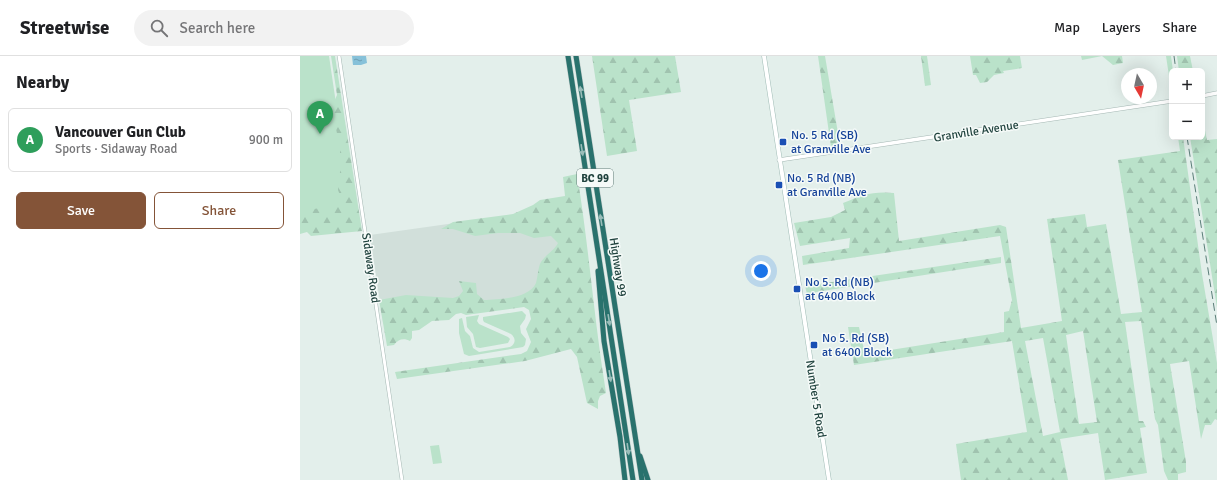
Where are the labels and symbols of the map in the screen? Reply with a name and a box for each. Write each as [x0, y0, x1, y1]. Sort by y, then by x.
north arrow [1121, 68, 1157, 104]
one-way arrow [578, 86, 584, 98]
pin: A [307, 101, 333, 134]
street label: Granville Avenue [932, 117, 1020, 146]
place label: No. 5 Rd (SB) at Granville Ave [791, 128, 871, 157]
marker: No. 5 Rd (SB) at Granville Ave [778, 137, 788, 147]
one-way arrow [579, 144, 585, 156]
road number: BC 99 [577, 169, 613, 187]
place label: No. 5 Rd (NB) at Granville Ave [787, 171, 867, 200]
marker: No. 5 Rd (NB) at Granville Ave [774, 180, 784, 190]
one-way arrow [598, 214, 604, 226]
street label: Sidaway Road [358, 232, 383, 304]
street label: Highway 99 [605, 236, 630, 298]
your location [751, 261, 771, 281]
place label: No 5. Rd (NB) at 6400 Block [805, 275, 875, 304]
marker: No 5. Rd (NB) at 6400 Block [792, 284, 802, 294]
one-way arrow [606, 314, 612, 326]
place label: No 5. Rd (SB) at 6400 Block [822, 331, 892, 360]
marker: No 5. Rd (SB) at 6400 Block [809, 340, 819, 350]
street label: Number 5 Road [802, 359, 829, 439]
one-way arrow [607, 370, 613, 382]
one-way arrow [625, 442, 631, 455]

